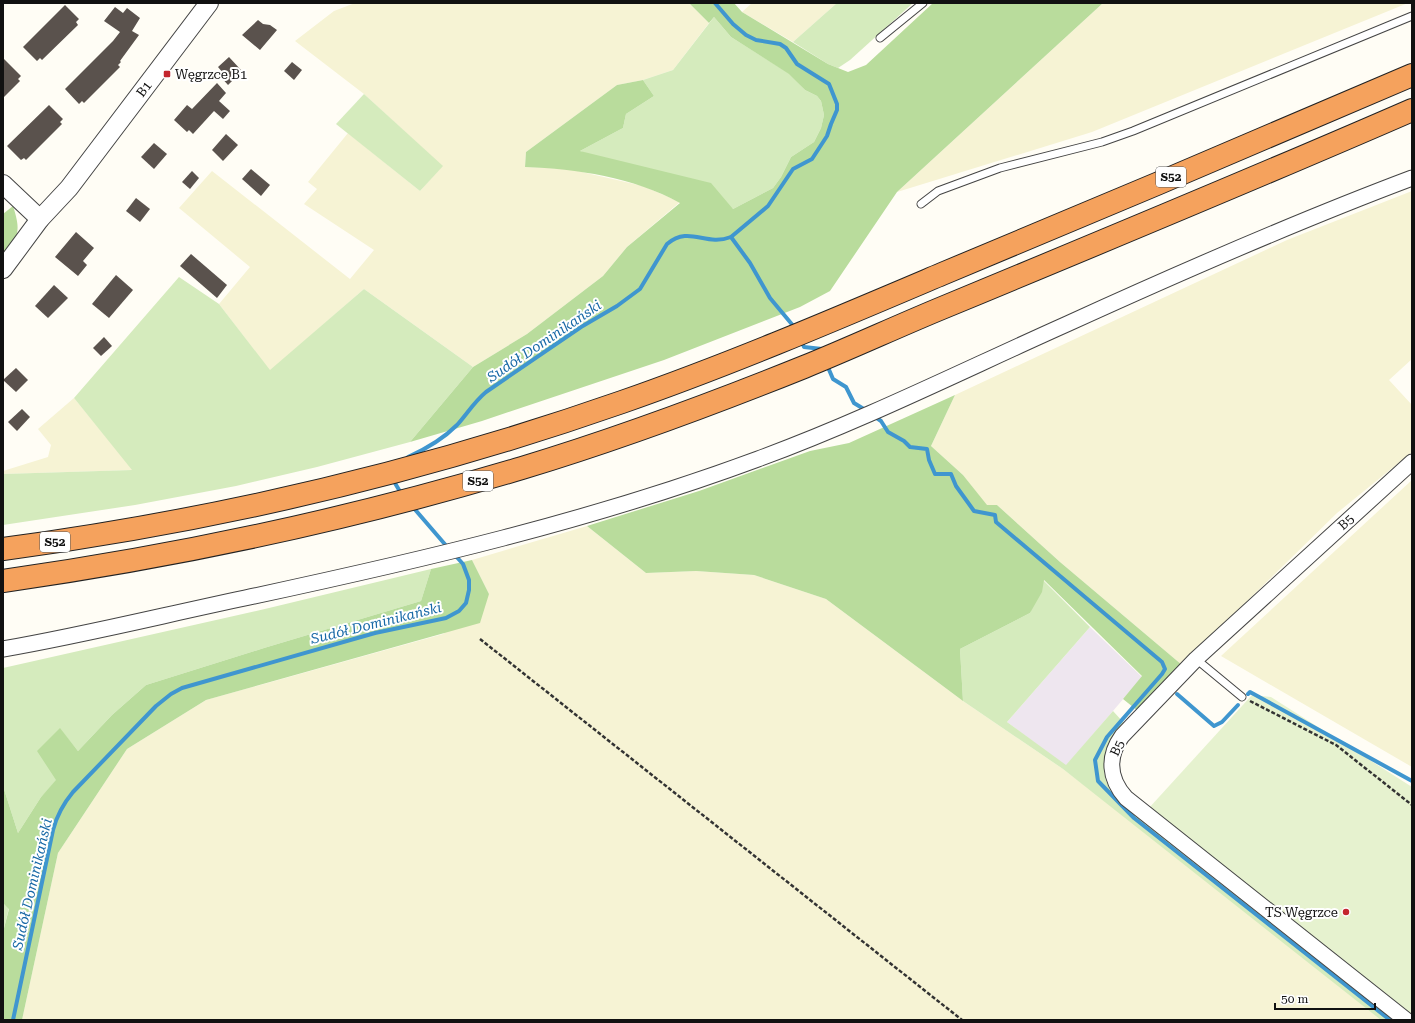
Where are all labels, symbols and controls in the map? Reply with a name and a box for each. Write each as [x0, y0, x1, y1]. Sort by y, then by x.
place label: Węgrzce B1 [175, 67, 247, 82]
marker: Węgrzce B1 [162, 69, 172, 79]
street label: B1 [133, 78, 155, 100]
road number: S52 [1156, 167, 1186, 187]
water label: Sudół Dominikański [483, 297, 604, 386]
road number: S52 [463, 471, 493, 491]
street label: B5 [1335, 511, 1357, 533]
road number: S52 [40, 532, 70, 552]
water label: Sudół Dominikański [308, 599, 443, 647]
street label: B5 [1107, 738, 1127, 758]
water label: Sudół Dominikański [9, 817, 55, 952]
place label: TS Węgrzce [1265, 905, 1338, 920]
marker: TS Węgrzce [1341, 907, 1351, 917]
scale bar [1275, 985, 1375, 1011]
text: 50 m [1281, 992, 1308, 1006]

